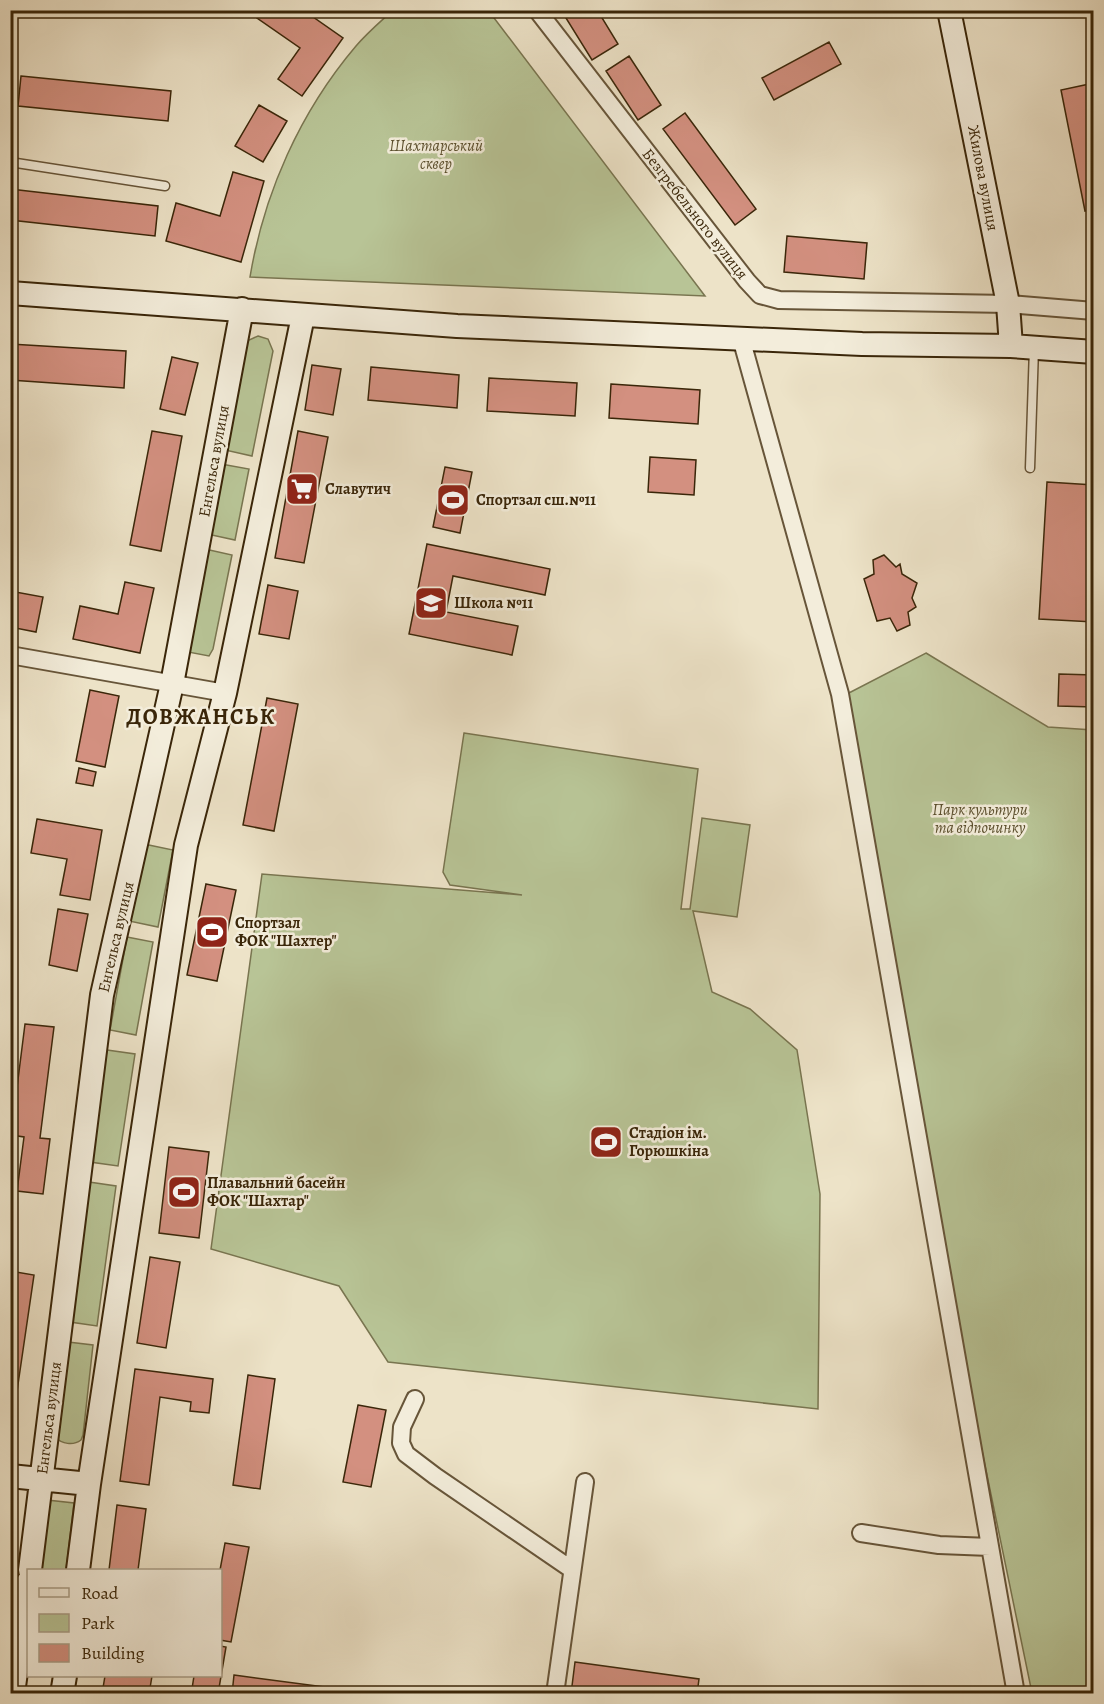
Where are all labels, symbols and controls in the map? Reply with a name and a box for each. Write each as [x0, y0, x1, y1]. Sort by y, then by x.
street label: Жилова вулиця [962, 123, 1004, 233]
park label: Шахтарський сквер [389, 135, 483, 175]
street label: Безгребельного вулиця [637, 144, 753, 284]
street label: Енгельса вулиця [193, 403, 235, 519]
supermarket icon: Славутич [284, 471, 320, 507]
place label: Славутич [325, 478, 391, 500]
sports icon: Спортзал сш.№11 [435, 482, 471, 518]
place label: Спортзал сш.№11 [476, 489, 596, 511]
school or university icon: Школа №11 [413, 585, 449, 621]
place label: Школа №11 [454, 592, 534, 614]
district label: ДОВЖАНСЬК [126, 702, 276, 732]
park label: Парк культури та відпочинку [932, 799, 1028, 839]
street label: Енгельса вулиця [93, 879, 140, 995]
place label: Спортзал ФОК "Шахтер" [235, 912, 337, 952]
sports icon: Спортзал ФОК "Шахтер" [194, 914, 230, 950]
place label: Стадіон ім. Горюшкіна [629, 1122, 709, 1162]
sports icon: Стадіон ім. Горюшкіна [588, 1124, 624, 1160]
place label: Плавальний басейн ФОК "Шахтар" [207, 1172, 346, 1212]
sports icon: Плавальний басейн ФОК "Шахтар" [166, 1174, 202, 1210]
street label: Енгельса вулиця [31, 1360, 67, 1476]
legend [27, 1569, 222, 1677]
text: Road [81, 1581, 119, 1605]
text: Park [81, 1611, 115, 1635]
text: Building [81, 1641, 145, 1665]

